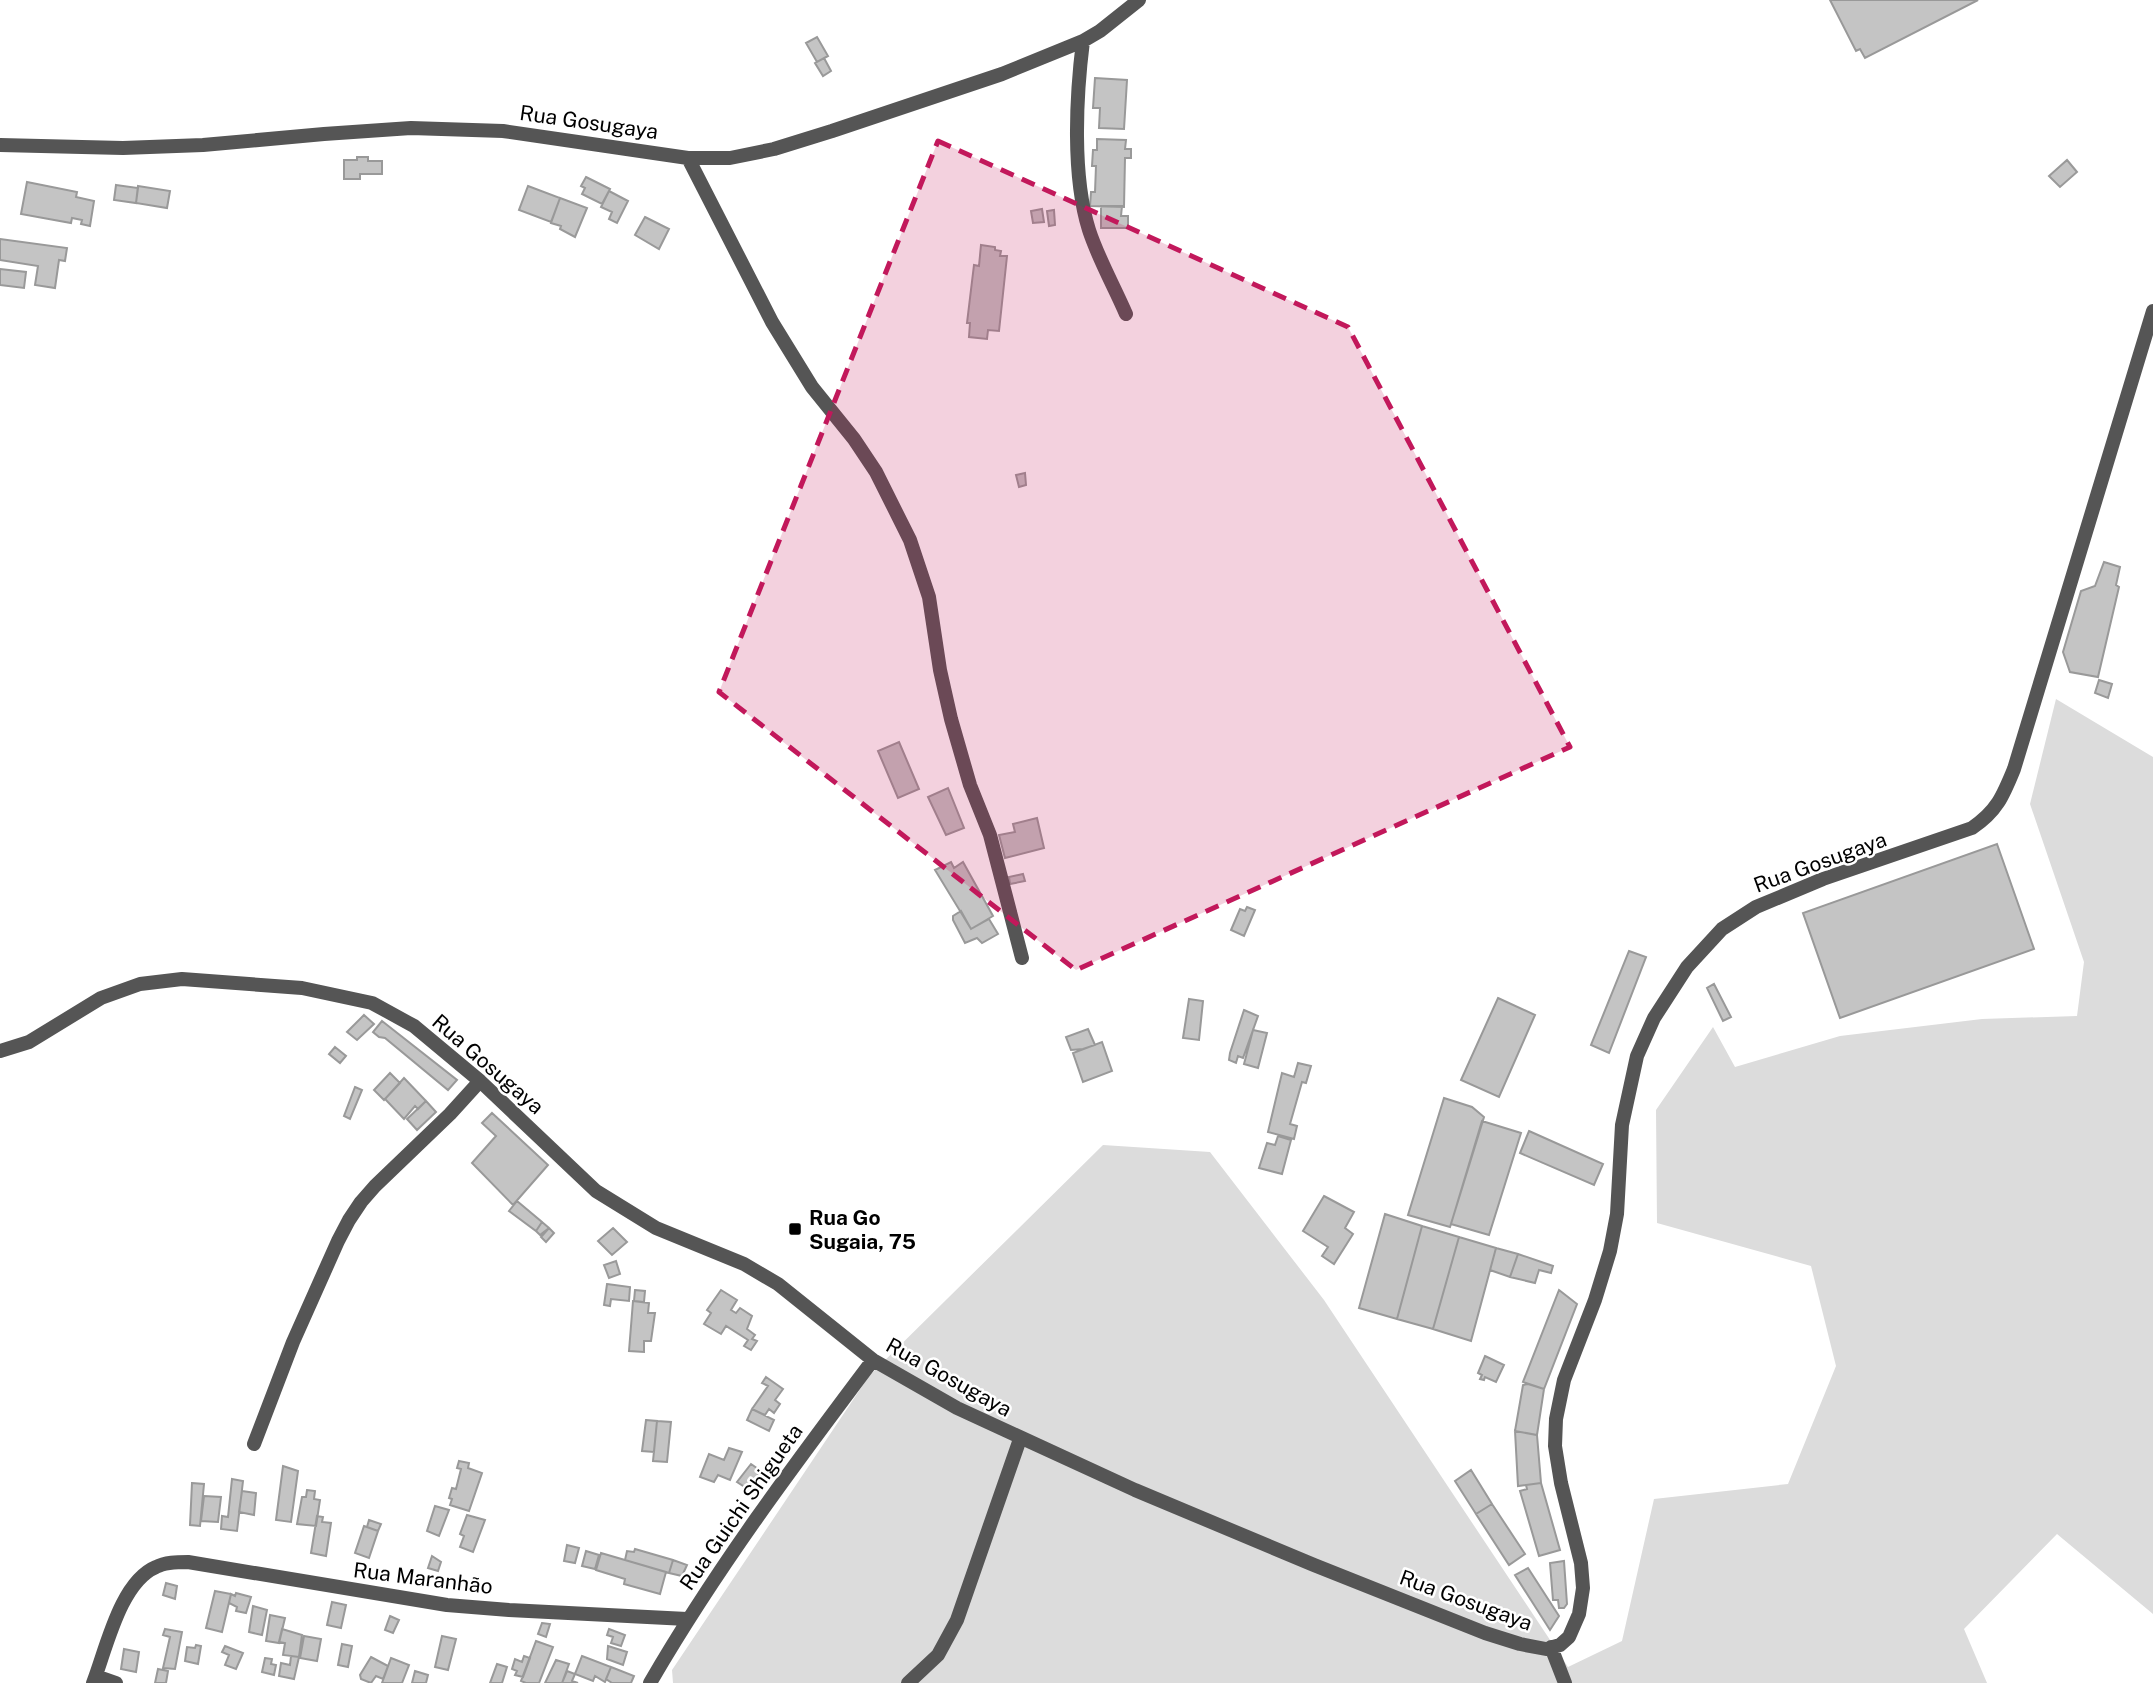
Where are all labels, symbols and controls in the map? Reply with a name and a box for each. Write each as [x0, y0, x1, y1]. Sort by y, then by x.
street label: Rua Gosugaya [518, 100, 660, 144]
street label: Rua Gosugaya [1750, 826, 1890, 898]
street label: Rua Gosugaya [427, 1009, 549, 1119]
place label: Rua Go Sugaia, 75 [809, 1205, 916, 1254]
marker: Rua Go Sugaia, 75 [787, 1221, 803, 1237]
street label: Rua Gosugaya [882, 1332, 1016, 1422]
street label: Rua Guichi Shigueta [674, 1419, 808, 1595]
street label: Rua Maranhão [352, 1557, 494, 1599]
street label: Rua Gosugaya [1396, 1564, 1536, 1636]

